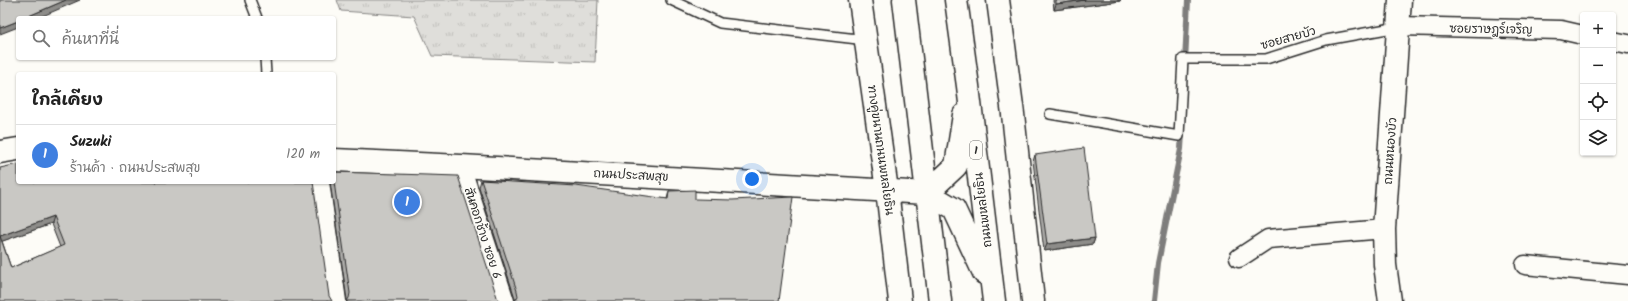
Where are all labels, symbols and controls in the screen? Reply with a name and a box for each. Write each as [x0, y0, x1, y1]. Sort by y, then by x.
map controls [1580, 12, 1616, 156]
button: + [1580, 12, 1616, 48]
search box [16, 16, 336, 60]
street label: ซอยราษฎร์เจริญ [1449, 19, 1533, 40]
street label: ซอยสายบัว [1258, 22, 1318, 55]
icon: search [30, 27, 52, 49]
text: ค้นหาที่นี่ [62, 28, 119, 52]
button: − [1580, 48, 1616, 84]
street label: ทางคู่ขนานถนนพหลโยธิน [862, 84, 899, 217]
button: locate [1580, 84, 1616, 120]
text: ใกล้เคียง [32, 87, 103, 114]
street label: ถนนหนองบัว [1379, 117, 1402, 185]
button: layers [1580, 120, 1616, 156]
text: Suzuki [70, 130, 111, 154]
road number: 1 [970, 141, 982, 159]
text: 1 [43, 144, 47, 165]
text: 120 m [286, 144, 320, 165]
text: ร้านค้า · ถนนประสพสุข [70, 158, 200, 179]
street label: ถนนประสพสุข [593, 164, 669, 187]
your location [742, 169, 762, 189]
street label: ถนนพหลโยธิน [969, 171, 998, 249]
street label: สันคอกช้าง ซอย 6 [459, 185, 506, 281]
pin: 1 [394, 187, 420, 217]

